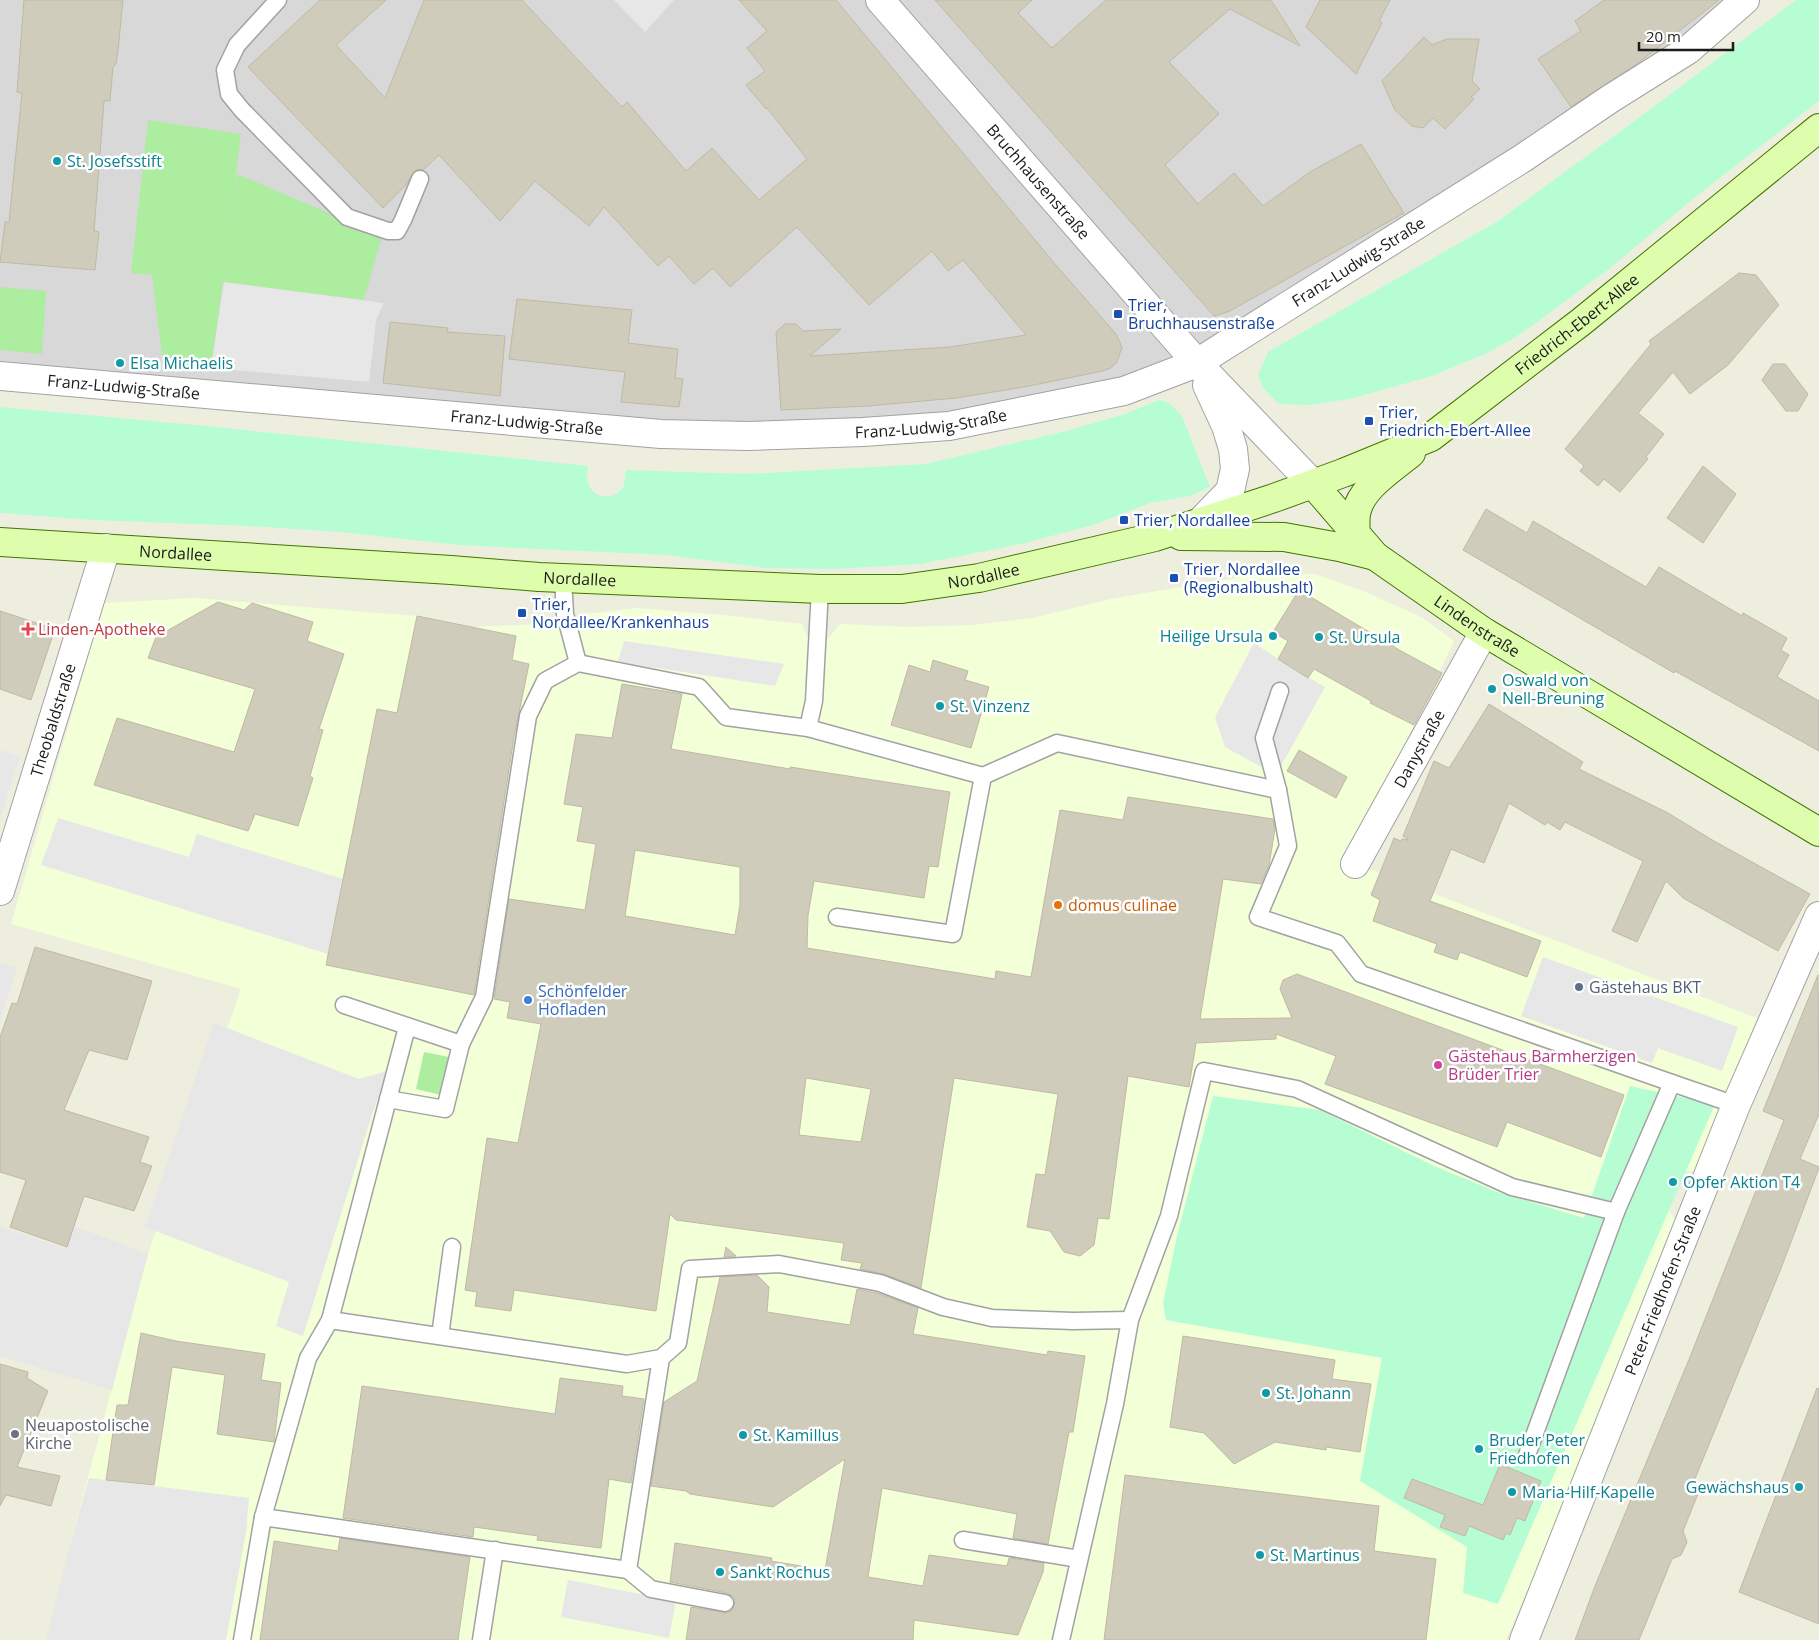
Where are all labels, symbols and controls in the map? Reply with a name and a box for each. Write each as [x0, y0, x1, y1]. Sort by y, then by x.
scale bar [1639, 20, 1733, 52]
text: 20 m [1646, 26, 1681, 46]
street label: Bruchhausenstraße [982, 119, 1095, 244]
place label: St. Josefsstift [67, 150, 162, 172]
marker: St. Josefsstift [51, 155, 63, 167]
street label: Franz-Ludwig-Straße [1288, 211, 1429, 312]
street label: Friedrich-Ebert-Allee [1510, 268, 1643, 380]
place label: Trier, Bruchhausenstraße [1128, 294, 1275, 334]
marker: Trier, Bruchhausenstraße [1112, 308, 1124, 320]
place label: Elsa Michaelis [130, 352, 233, 374]
marker: Elsa Michaelis [114, 357, 126, 369]
street label: Franz-Ludwig-Straße [46, 369, 201, 404]
place label: Trier, Friedrich-Ebert-Allee [1379, 401, 1531, 441]
street label: Franz-Ludwig-Straße [854, 404, 1009, 443]
street label: Franz-Ludwig-Straße [450, 405, 604, 440]
marker: Trier, Friedrich-Ebert-Allee [1363, 415, 1375, 427]
place label: Trier, Nordallee [1134, 509, 1250, 531]
marker: Trier, Nordallee [1118, 514, 1130, 526]
street label: Nordallee [139, 540, 213, 566]
street label: Nordallee [946, 558, 1022, 593]
place label: Trier, Nordallee (Regionalbushalt) [1184, 558, 1313, 598]
street label: Nordallee [543, 566, 617, 591]
marker: Trier, Nordallee (Regionalbushalt) [1168, 572, 1180, 584]
street label: Lindenstraße [1430, 590, 1524, 662]
place label: Trier, Nordallee/Krankenhaus [532, 593, 709, 633]
marker: Trier, Nordallee/Krankenhaus [516, 607, 528, 619]
place label: Linden-Apotheke [38, 618, 165, 640]
marker: Linden-Apotheke [22, 623, 34, 635]
place label: Heilige Ursula [1160, 625, 1263, 647]
place label: St. Ursula [1329, 626, 1400, 648]
marker: Heilige Ursula [1267, 630, 1279, 642]
marker: St. Ursula [1313, 631, 1325, 643]
street label: Theobaldstraße [25, 661, 81, 779]
place label: Oswald von Nell-Breuning [1502, 669, 1605, 709]
marker: Oswald von Nell-Breuning [1486, 683, 1498, 695]
place label: St. Vinzenz [950, 695, 1030, 717]
marker: St. Vinzenz [934, 700, 946, 712]
street label: Danystraße [1389, 706, 1450, 792]
place label: domus culinae [1068, 894, 1177, 916]
marker: domus culinae [1052, 899, 1064, 911]
place label: Gästehaus BKT [1589, 976, 1701, 998]
place label: Schönfelder Hofladen [538, 980, 628, 1020]
marker: Gästehaus BKT [1573, 981, 1585, 993]
marker: Schönfelder Hofladen [522, 994, 534, 1006]
place label: Gästehaus Barmherzigen Brüder Trier [1448, 1045, 1636, 1085]
marker: Gästehaus Barmherzigen Brüder Trier [1432, 1059, 1444, 1071]
place label: Opfer Aktion T4 [1683, 1171, 1800, 1193]
marker: Opfer Aktion T4 [1667, 1176, 1679, 1188]
street label: Peter-Friedhofen-Straße [1619, 1203, 1706, 1378]
place label: St. Johann [1276, 1382, 1351, 1404]
marker: St. Johann [1260, 1387, 1272, 1399]
place label: Neuapostolische Kirche [25, 1414, 149, 1454]
place label: St. Kamillus [753, 1424, 839, 1446]
marker: Neuapostolische Kirche [9, 1428, 21, 1440]
marker: St. Kamillus [737, 1429, 749, 1441]
place label: Bruder Peter Friedhofen [1489, 1429, 1585, 1469]
marker: Bruder Peter Friedhofen [1473, 1443, 1485, 1455]
place label: Gewächshaus [1686, 1476, 1789, 1498]
place label: Maria-Hilf-Kapelle [1522, 1481, 1655, 1503]
marker: Gewächshaus [1793, 1481, 1805, 1493]
marker: Maria-Hilf-Kapelle [1506, 1486, 1518, 1498]
place label: St. Martinus [1270, 1544, 1360, 1566]
marker: St. Martinus [1254, 1549, 1266, 1561]
place label: Sankt Rochus [730, 1561, 830, 1583]
marker: Sankt Rochus [714, 1566, 726, 1578]

